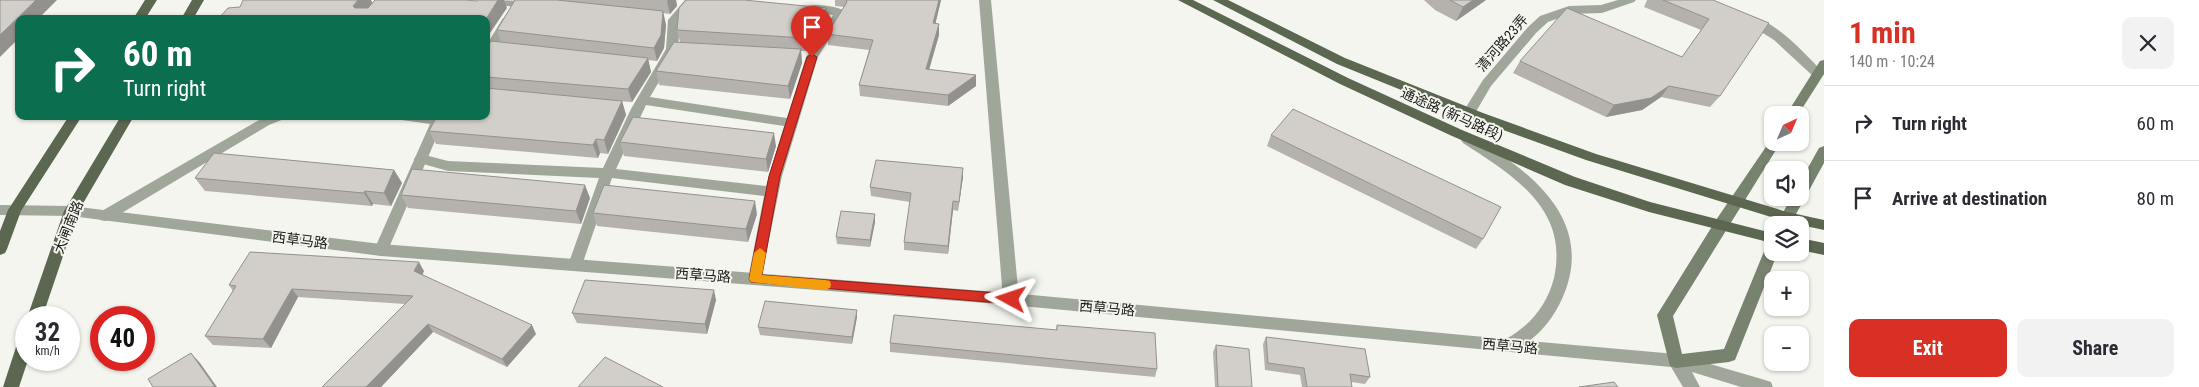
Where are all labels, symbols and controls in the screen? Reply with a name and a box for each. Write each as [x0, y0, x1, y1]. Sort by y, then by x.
pin [791, 6, 833, 57]
street label: 清河路23弄 [1473, 11, 1531, 75]
icon: arrive [798, 13, 826, 41]
text: 1 min [1849, 15, 1916, 50]
button: close [2122, 17, 2174, 69]
text: 60 m [123, 34, 192, 75]
icon: right [40, 35, 105, 100]
text: 140 m · 10:24 [1849, 52, 1935, 71]
text: Turn right [123, 76, 206, 101]
street label: 通途路 (新马路段) [1398, 84, 1506, 145]
north arrow [1764, 106, 1809, 151]
map controls [1764, 106, 1809, 371]
icon: right [1849, 109, 1877, 137]
text: Turn right [1892, 112, 1967, 135]
text: 60 m [2137, 112, 2174, 135]
button: sound [1764, 161, 1809, 206]
icon: arrive [1849, 184, 1877, 212]
text: Arrive at destination [1892, 187, 2047, 210]
text: 80 m [2137, 187, 2174, 210]
street label: 大闸南路 [50, 198, 86, 256]
button: layers [1764, 216, 1809, 261]
street label: 西草马路 [271, 229, 329, 251]
street label: 西草马路 [675, 265, 731, 285]
button: + [1764, 271, 1809, 316]
position arrow [984, 272, 1036, 324]
street label: 西草马路 [1078, 298, 1136, 318]
speed limit sign: 40 [90, 306, 155, 371]
text: 32 [35, 318, 60, 347]
button: Exit [1849, 319, 2007, 377]
button: Share [2017, 319, 2174, 377]
button: − [1764, 326, 1809, 371]
street label: 西草马路 [1481, 336, 1539, 356]
text: km/h [35, 344, 60, 358]

